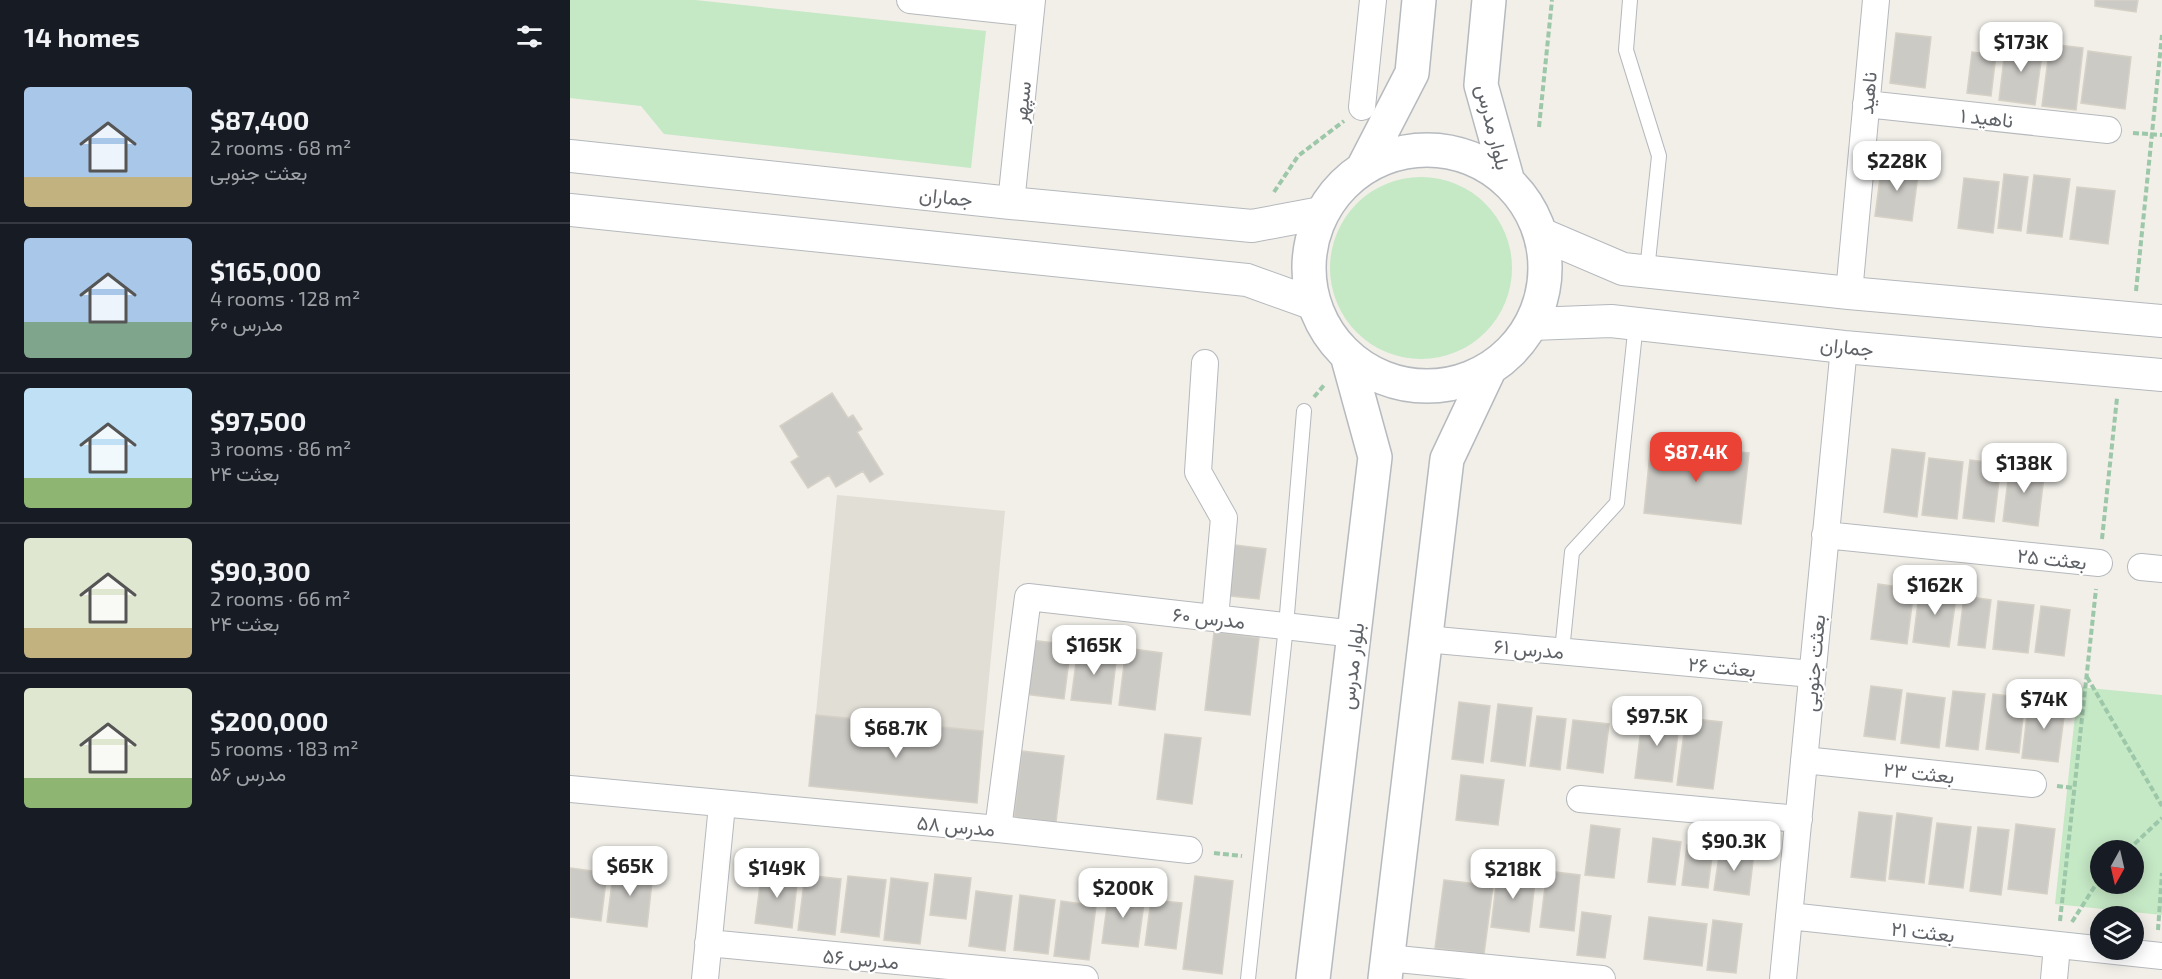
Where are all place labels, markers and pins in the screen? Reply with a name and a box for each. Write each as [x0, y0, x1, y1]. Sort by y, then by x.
pin: $173K [1979, 22, 2063, 73]
pin: $228K [1855, 141, 1939, 192]
pin: $87.4K [1647, 432, 1745, 483]
pin: $138K [1982, 443, 2066, 494]
pin: $162K [1893, 565, 1977, 616]
pin: $165K [1052, 625, 1136, 676]
pin: $74K [2008, 679, 2080, 730]
pin: $97.5K [1608, 696, 1706, 747]
pin: $68.7K [847, 708, 945, 759]
pin: $90.3K [1685, 821, 1783, 872]
pin: $65K [594, 846, 666, 897]
pin: $149K [735, 848, 819, 899]
pin: $218K [1471, 849, 1555, 900]
pin: $200K [1081, 868, 1165, 919]

